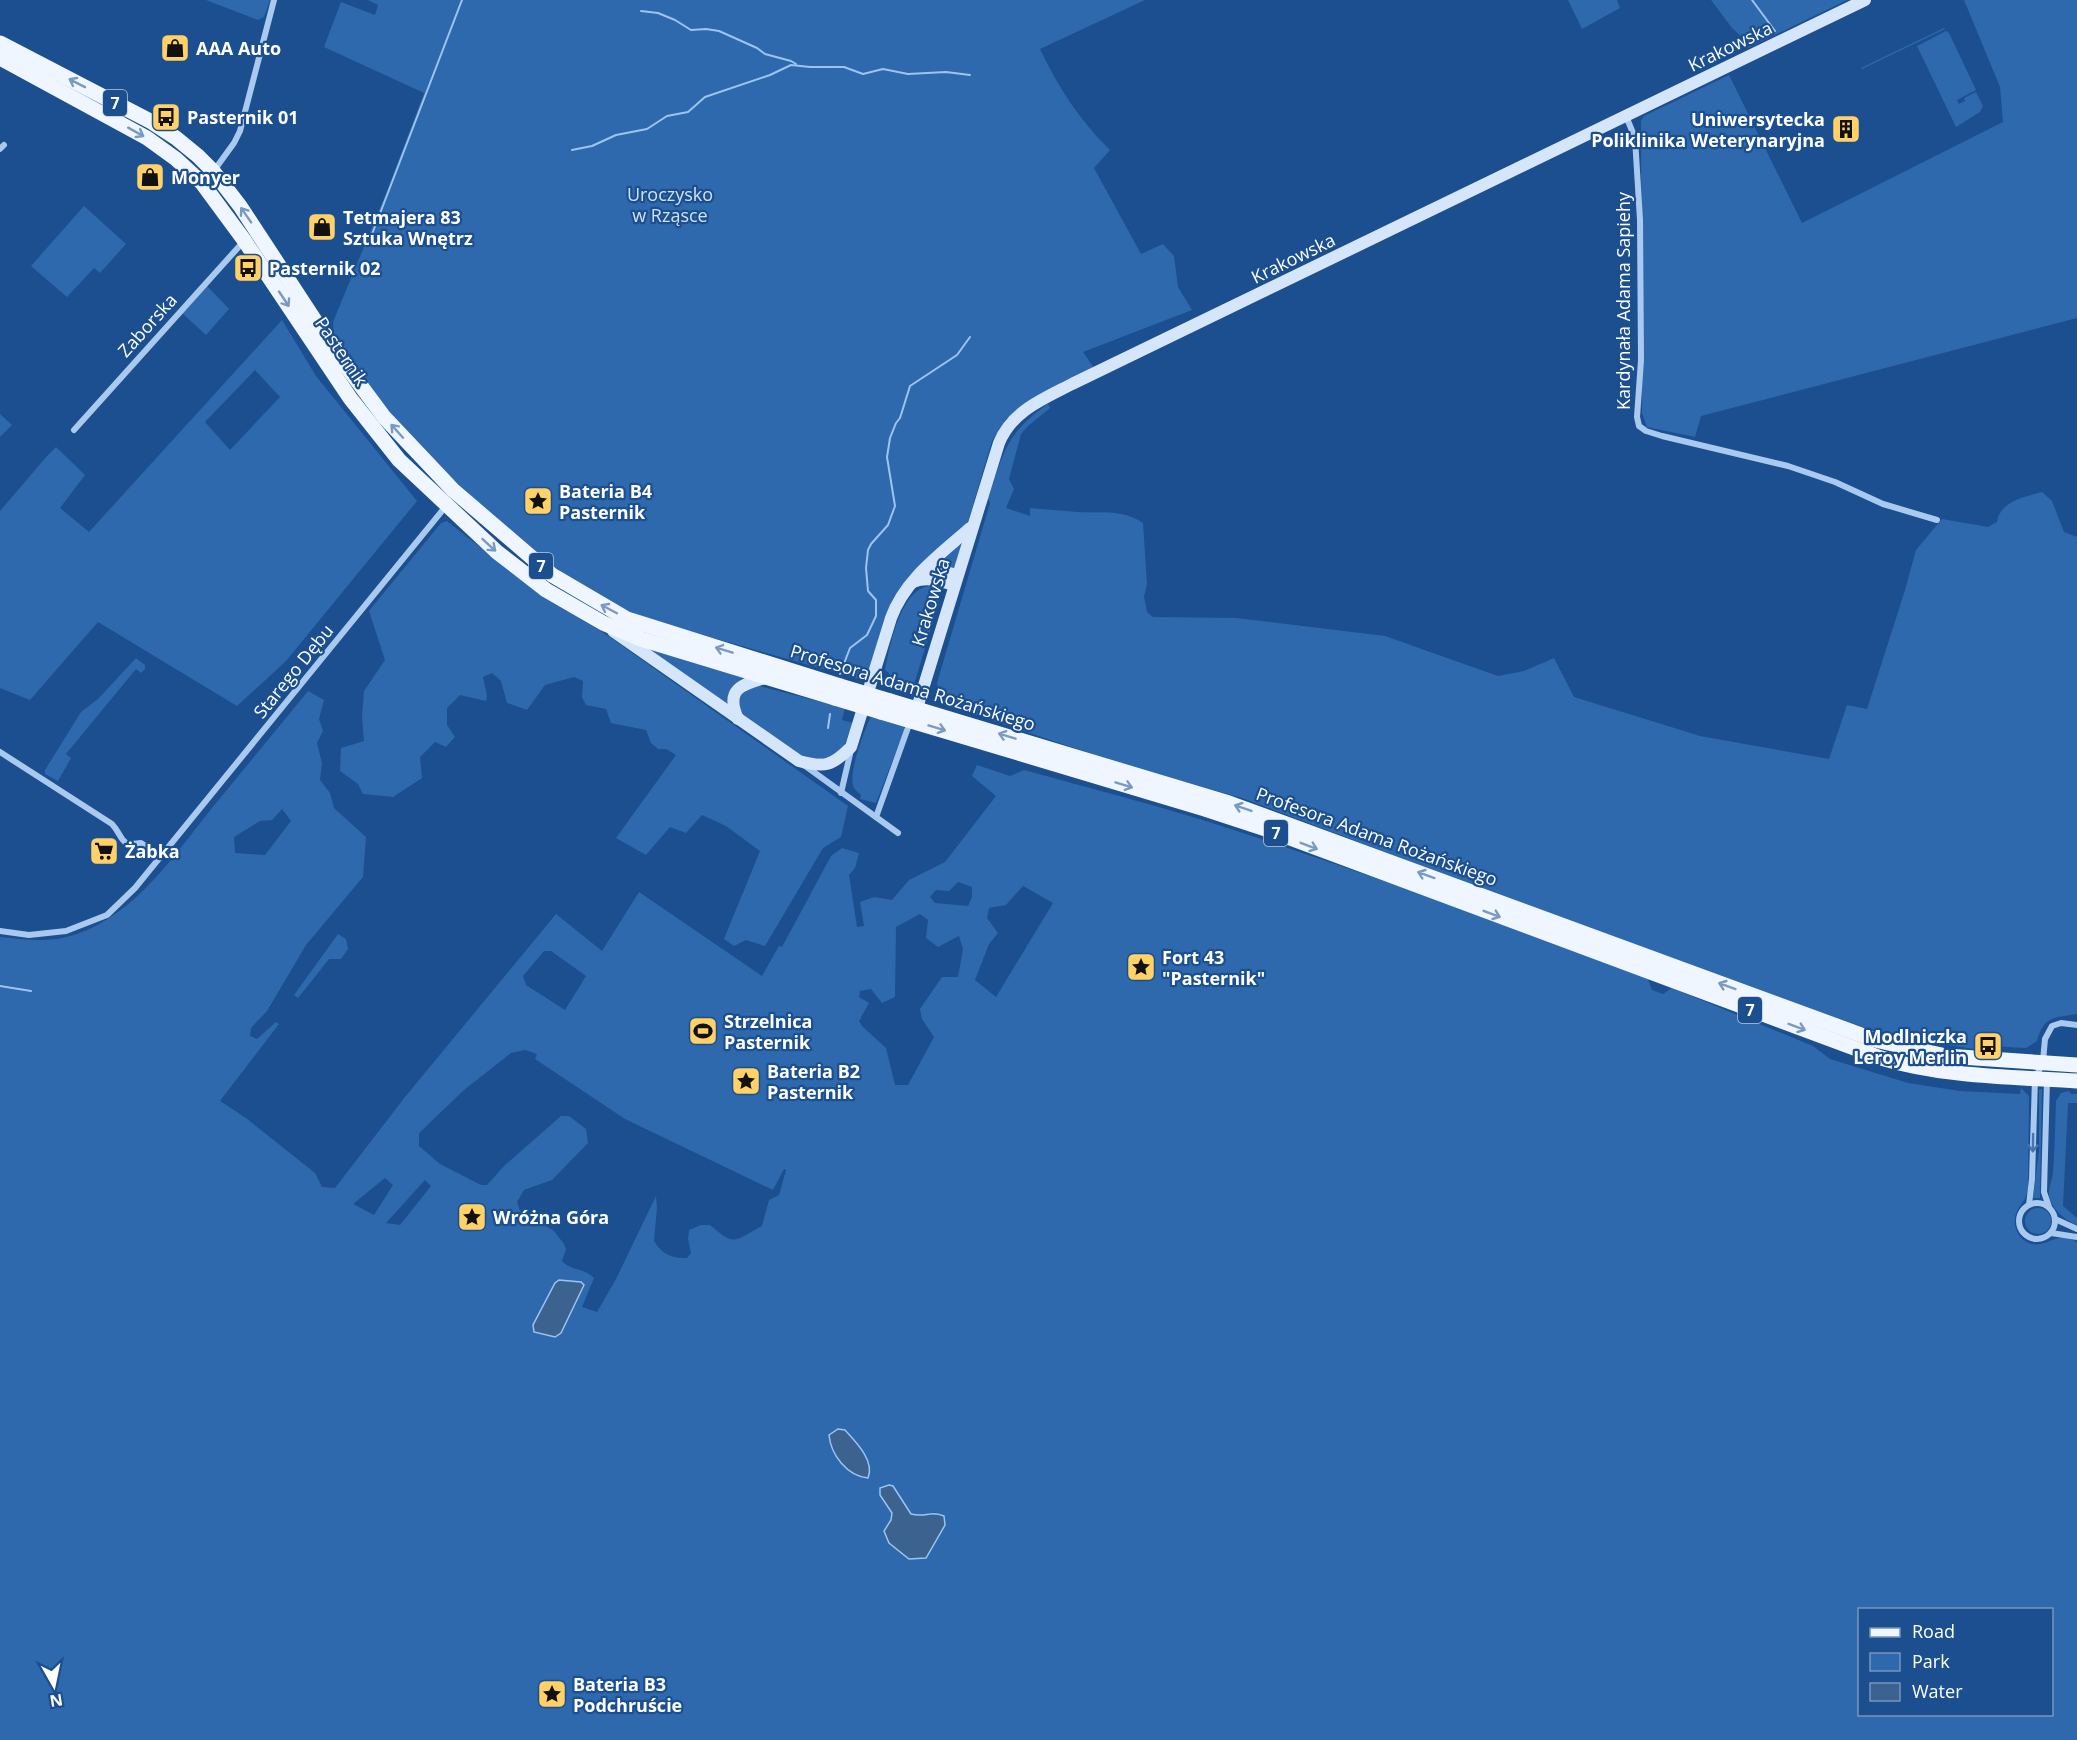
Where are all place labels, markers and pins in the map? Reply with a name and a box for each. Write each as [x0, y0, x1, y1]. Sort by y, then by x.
shop icon: AAA Auto [159, 32, 191, 64]
place label: AAA Auto [196, 36, 281, 60]
bus stop icon: Pasternik 01 [150, 101, 182, 133]
place label: Pasternik 01 [187, 105, 299, 129]
place label: Uniwersytecka Poliklinika Weterynaryjna [1591, 107, 1825, 152]
building icon: Uniwersytecka Poliklinika Weterynaryjna [1830, 113, 1862, 145]
shop icon: Monyer [134, 161, 166, 193]
place label: Monyer [171, 165, 240, 189]
place label: Tetmajera 83 Sztuka Wnętrz [343, 205, 473, 250]
shop icon: Tetmajera 83 Sztuka Wnętrz [306, 211, 338, 243]
bus stop icon: Pasternik 02 [232, 252, 264, 284]
place label: Pasternik 02 [269, 256, 381, 280]
place label: Bateria B4 Pasternik [559, 479, 652, 524]
place icon: Bateria B4 Pasternik [522, 485, 554, 517]
supermarket icon: Żabka [88, 835, 120, 867]
place label: Żabka [125, 839, 180, 863]
place label: Fort 43 "Pasternik" [1162, 945, 1265, 990]
place icon: Fort 43 "Pasternik" [1125, 951, 1157, 983]
place label: Strzelnica Pasternik [724, 1009, 812, 1054]
sports icon: Strzelnica Pasternik [687, 1015, 719, 1047]
place label: Modlniczka Leroy Merlin [1853, 1024, 1967, 1069]
bus stop icon: Modlniczka Leroy Merlin [1972, 1030, 2004, 1062]
place label: Bateria B2 Pasternik [767, 1059, 860, 1104]
place icon: Bateria B2 Pasternik [730, 1065, 762, 1097]
place icon: Wróżna Góra [456, 1201, 488, 1233]
place label: Wróżna Góra [493, 1205, 609, 1229]
place label: Bateria B3 Podchruście [573, 1672, 682, 1717]
place icon: Bateria B3 Podchruście [536, 1678, 568, 1710]

